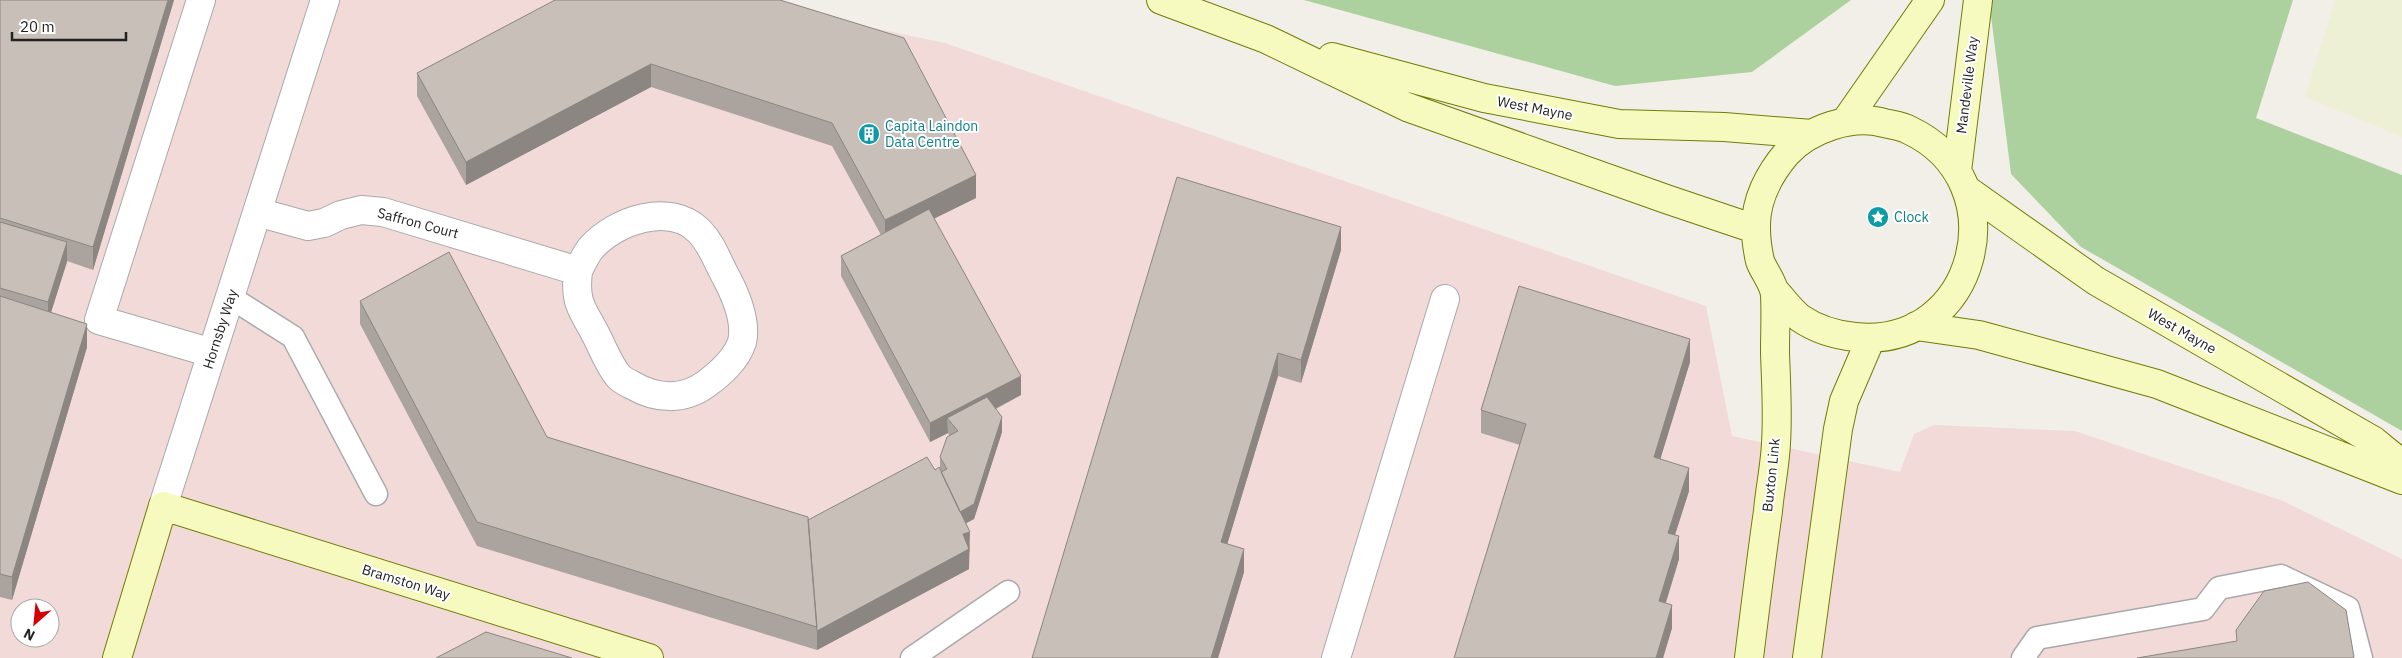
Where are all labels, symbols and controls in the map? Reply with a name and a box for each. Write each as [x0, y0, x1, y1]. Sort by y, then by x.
scale bar [12, 10, 126, 42]
text: 20 m [20, 17, 55, 36]
street label: Mandeville Way [1952, 35, 1982, 135]
street label: West Mayne [1496, 92, 1574, 124]
place label: Capita Laindon Data Centre [885, 117, 978, 151]
building icon: Capita Laindon Data Centre [857, 122, 881, 146]
street label: Saffron Court [375, 204, 461, 243]
place icon: Clock [1866, 205, 1890, 229]
place label: Clock [1894, 208, 1929, 226]
street label: Hornsby Way [199, 287, 241, 371]
street label: West Mayne [2144, 304, 2220, 358]
street label: Buxton Link [1758, 437, 1784, 513]
street label: Bramston Way [360, 560, 452, 604]
north arrow [10, 598, 60, 648]
text: N [20, 624, 38, 645]

